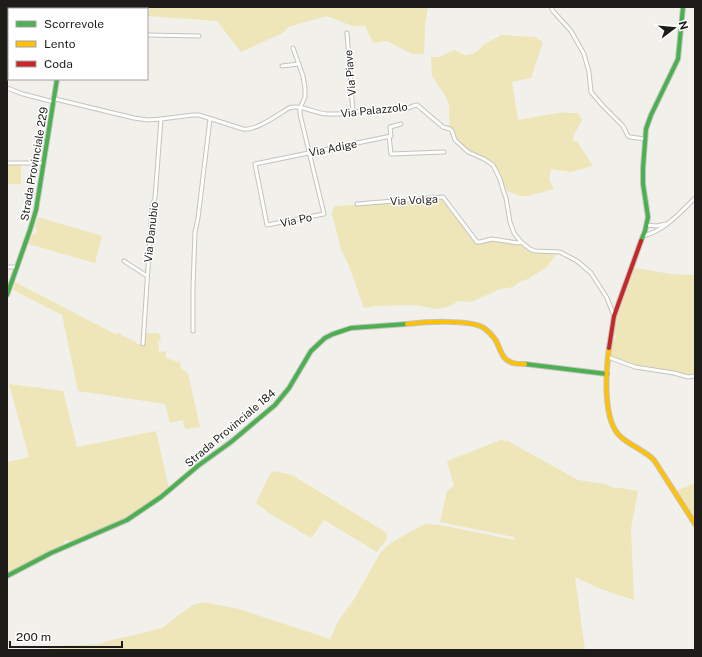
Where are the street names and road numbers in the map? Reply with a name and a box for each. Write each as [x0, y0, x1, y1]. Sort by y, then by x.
street label: Via Piave [342, 49, 358, 97]
street label: Via Palazzolo [340, 101, 408, 119]
street label: Strada Provinciale 229 [18, 106, 50, 222]
street label: Via Adige [308, 137, 358, 159]
street label: Via Volga [390, 193, 438, 207]
street label: Via Danubio [142, 201, 160, 263]
street label: Via Po [279, 211, 313, 229]
street label: Strada Provinciale 184 [182, 387, 278, 469]

